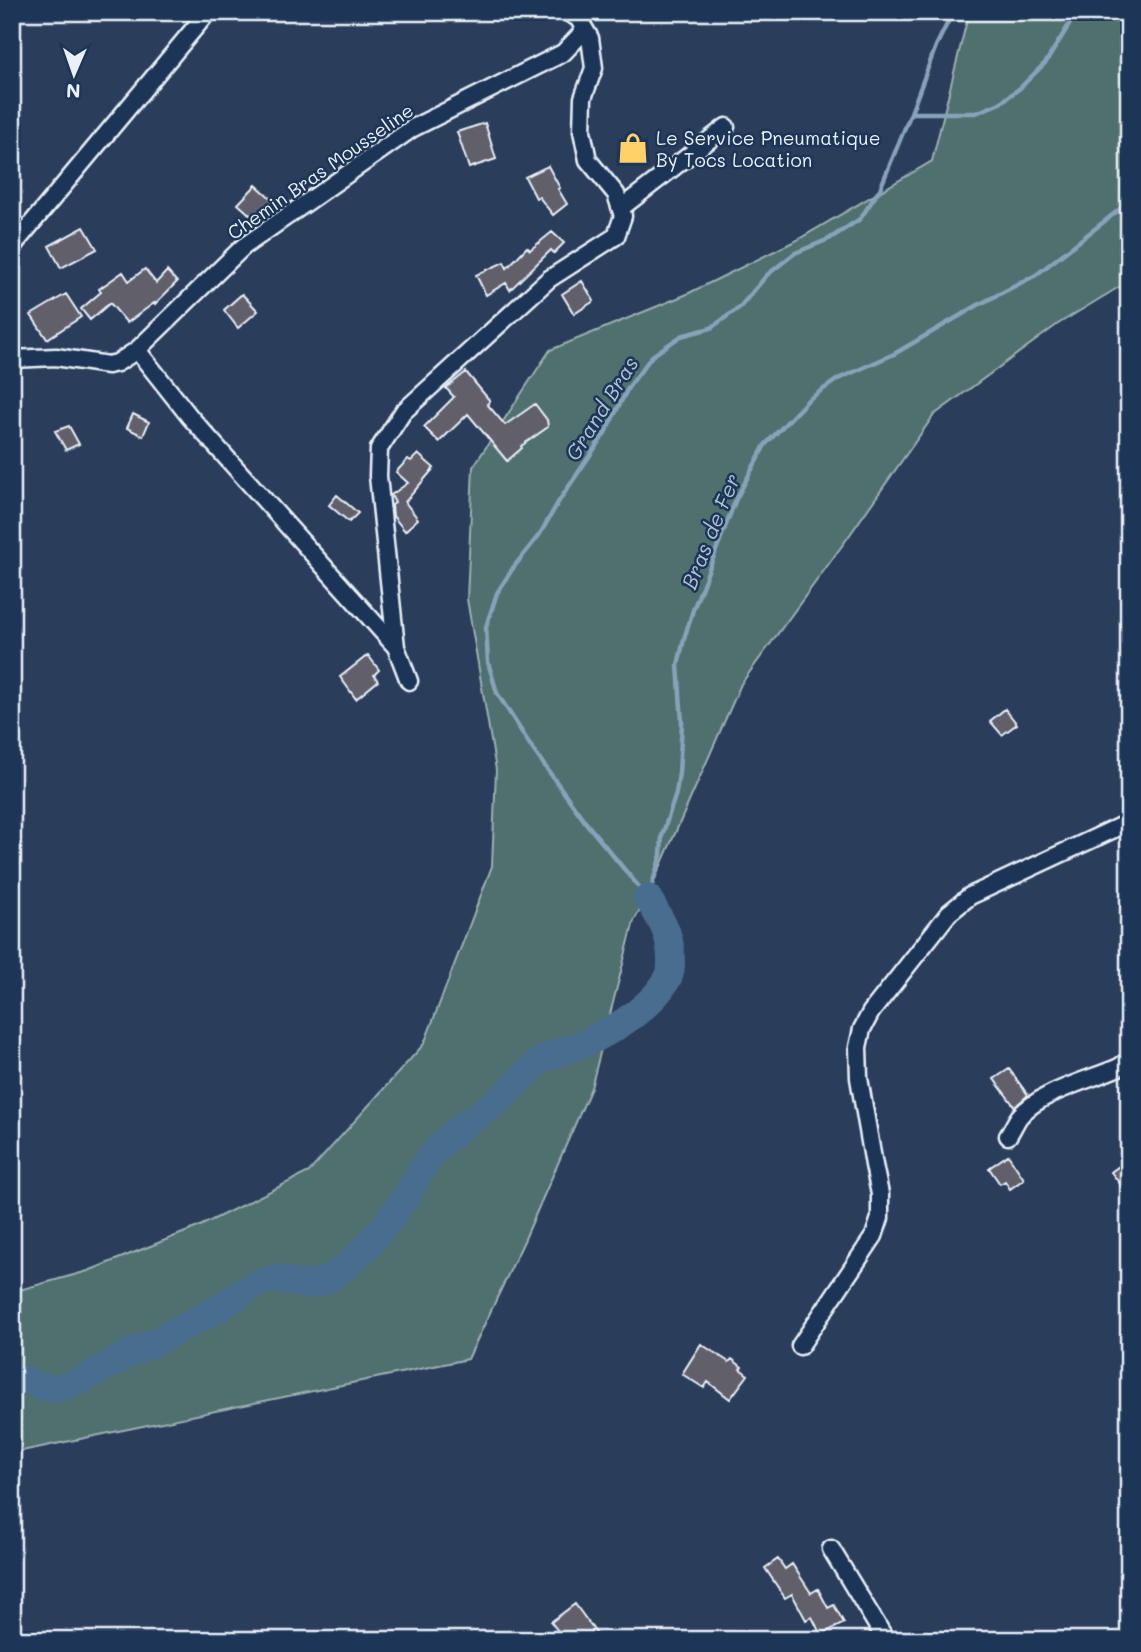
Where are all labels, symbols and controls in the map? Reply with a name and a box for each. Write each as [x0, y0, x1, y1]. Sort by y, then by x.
north arrow [38, 38, 108, 108]
text: N [66, 79, 81, 104]
street label: Chemin Bras Mousseline [222, 97, 418, 245]
place label: Le Service Pneumatique By Tocs Location [656, 125, 881, 172]
shop icon: Le Service Pneumatique By Tocs Location [616, 131, 650, 165]
water label: Grand Bras [558, 351, 644, 465]
water label: Bras de Fer [675, 469, 745, 593]

